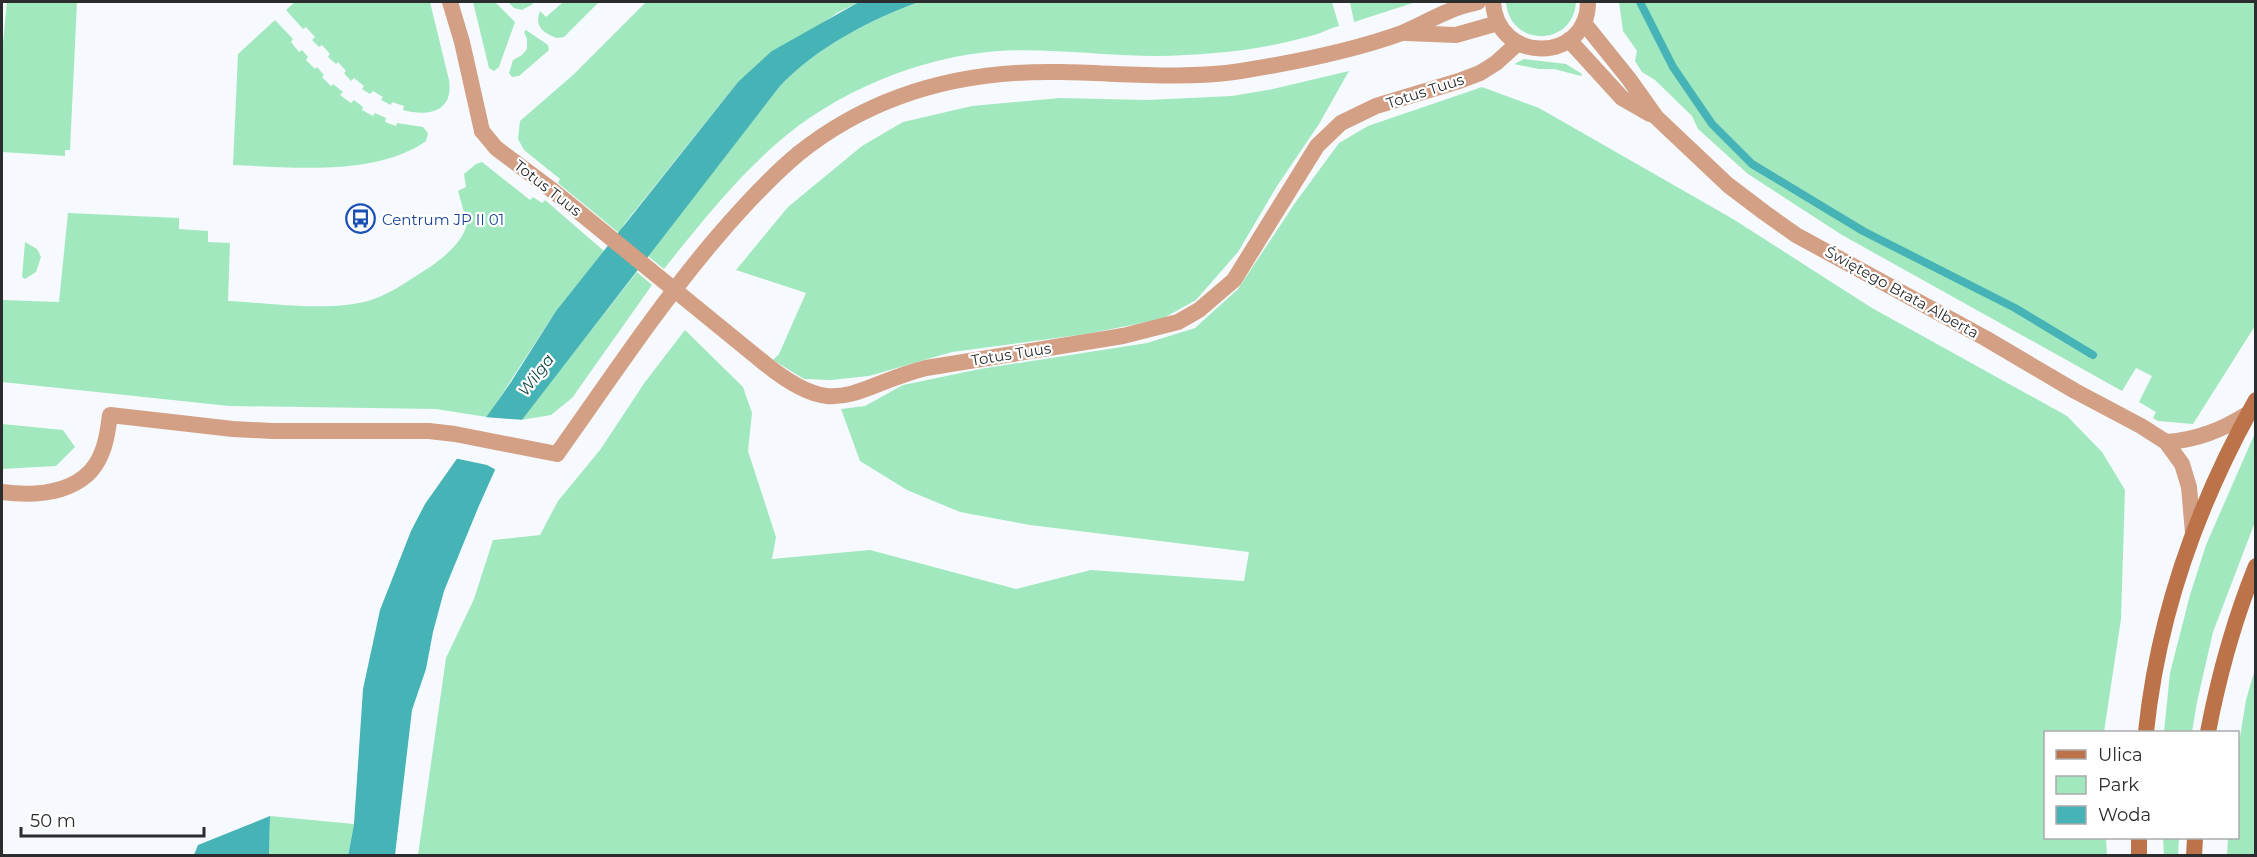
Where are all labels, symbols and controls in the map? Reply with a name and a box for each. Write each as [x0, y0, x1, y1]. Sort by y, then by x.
street label: Totus Tuus [1384, 70, 1466, 112]
street label: Totus Tuus [510, 156, 586, 220]
bus stop icon: Centrum JP II 01 [345, 203, 377, 235]
place label: Centrum JP II 01 [382, 210, 504, 229]
street label: Świętego Brata Alberta [1822, 242, 1982, 342]
street label: Totus Tuus [970, 338, 1052, 370]
water label: Wilga [514, 350, 558, 400]
legend [2044, 731, 2239, 839]
text: Ulica [2098, 744, 2143, 766]
text: Park [2098, 774, 2139, 796]
scale bar [21, 800, 204, 838]
text: Woda [2098, 804, 2151, 826]
text: 50 m [30, 810, 76, 832]

